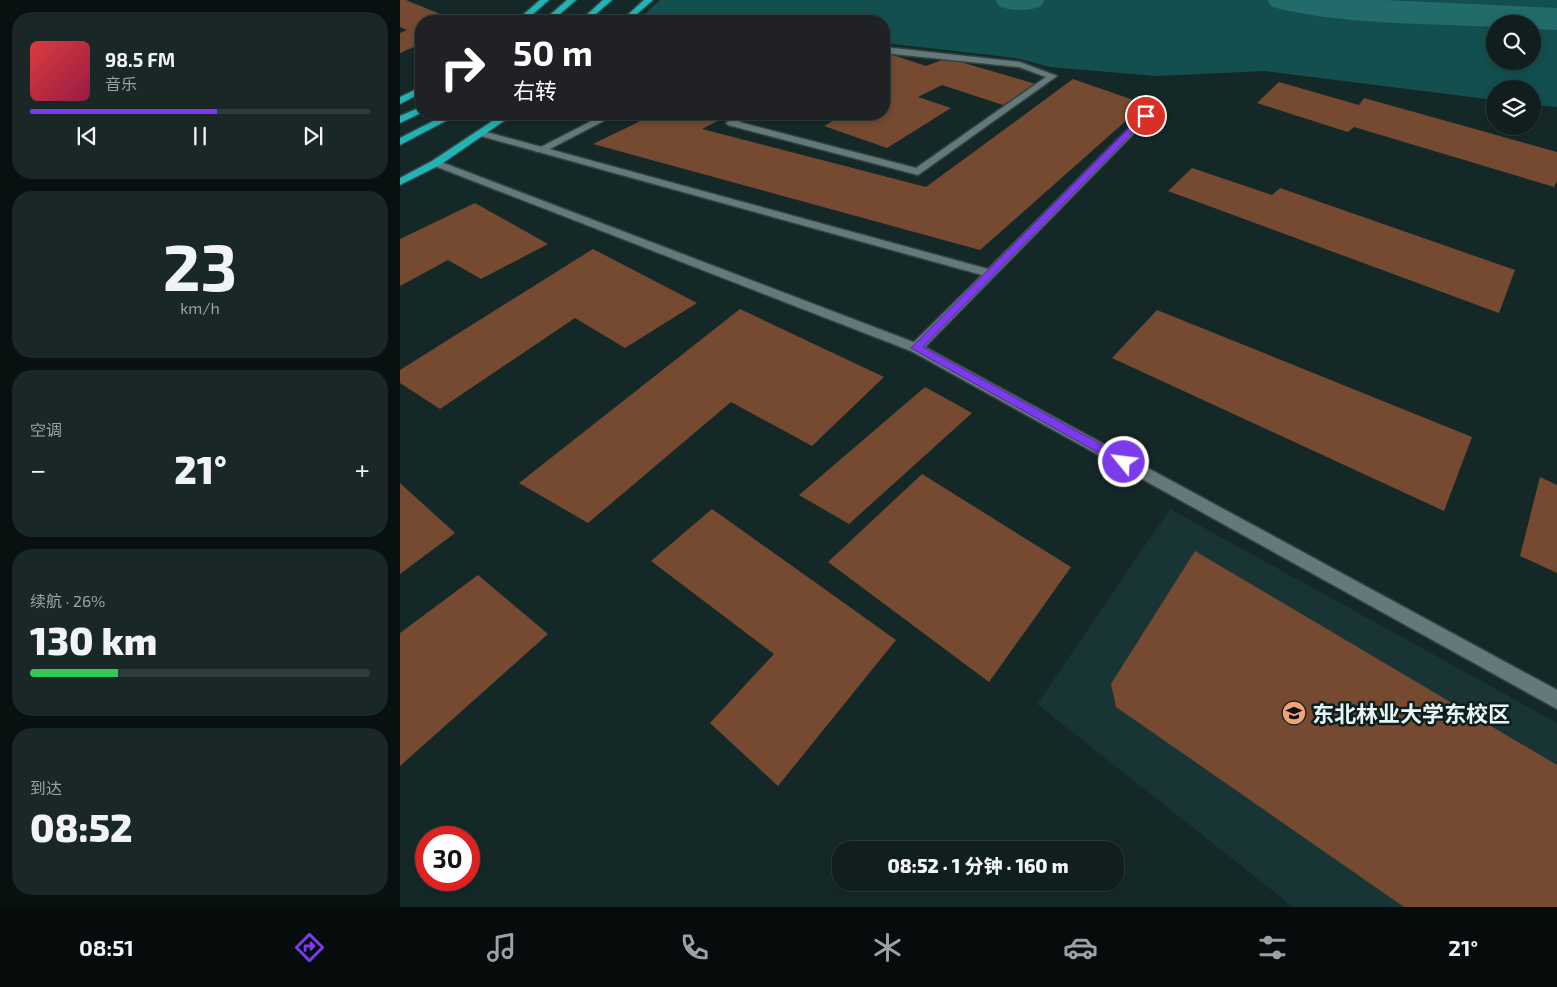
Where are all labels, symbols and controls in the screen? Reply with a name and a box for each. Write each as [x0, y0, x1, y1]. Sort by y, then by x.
map controls [1486, 15, 1541, 135]
button: search [1486, 15, 1541, 70]
text: 50 m [513, 31, 593, 73]
icon: right [430, 35, 495, 100]
text: 98.5 FM [105, 48, 175, 71]
text: 音乐 [105, 74, 137, 93]
text: 右转 [513, 77, 557, 103]
button: layers [1486, 80, 1541, 135]
pin [1125, 95, 1167, 137]
icon: arrive [1132, 102, 1160, 130]
icon: previous [73, 122, 101, 150]
icon: pause [186, 122, 214, 150]
icon: next [299, 122, 327, 150]
text: 23 [163, 226, 237, 304]
text: km/h [180, 298, 220, 317]
text: 空调 [30, 420, 62, 439]
position arrow [1097, 435, 1149, 487]
text: 21° [174, 446, 227, 492]
text: − [30, 452, 46, 486]
text: + [355, 452, 370, 486]
text: 续航 · 26% [30, 591, 105, 610]
text: 130 km [30, 617, 157, 663]
school or university icon: 东北林业大学东校区 [1281, 700, 1307, 726]
place label: 东北林业大学东校区 [1312, 700, 1510, 726]
text: 到达 [30, 778, 62, 797]
text: 08:52 [30, 804, 133, 850]
speed limit sign: 30 [415, 826, 480, 891]
text: 08:52 · 1 分钟 · 160 m [888, 854, 1068, 877]
icon: directions [292, 930, 327, 965]
icon: music [484, 930, 519, 965]
icon: phone [677, 930, 712, 965]
icon: climate [870, 930, 905, 965]
icon: car [1063, 930, 1098, 965]
icon: filters [1255, 930, 1290, 965]
text: 08:51 [79, 934, 134, 960]
text: 21° [1448, 934, 1478, 960]

